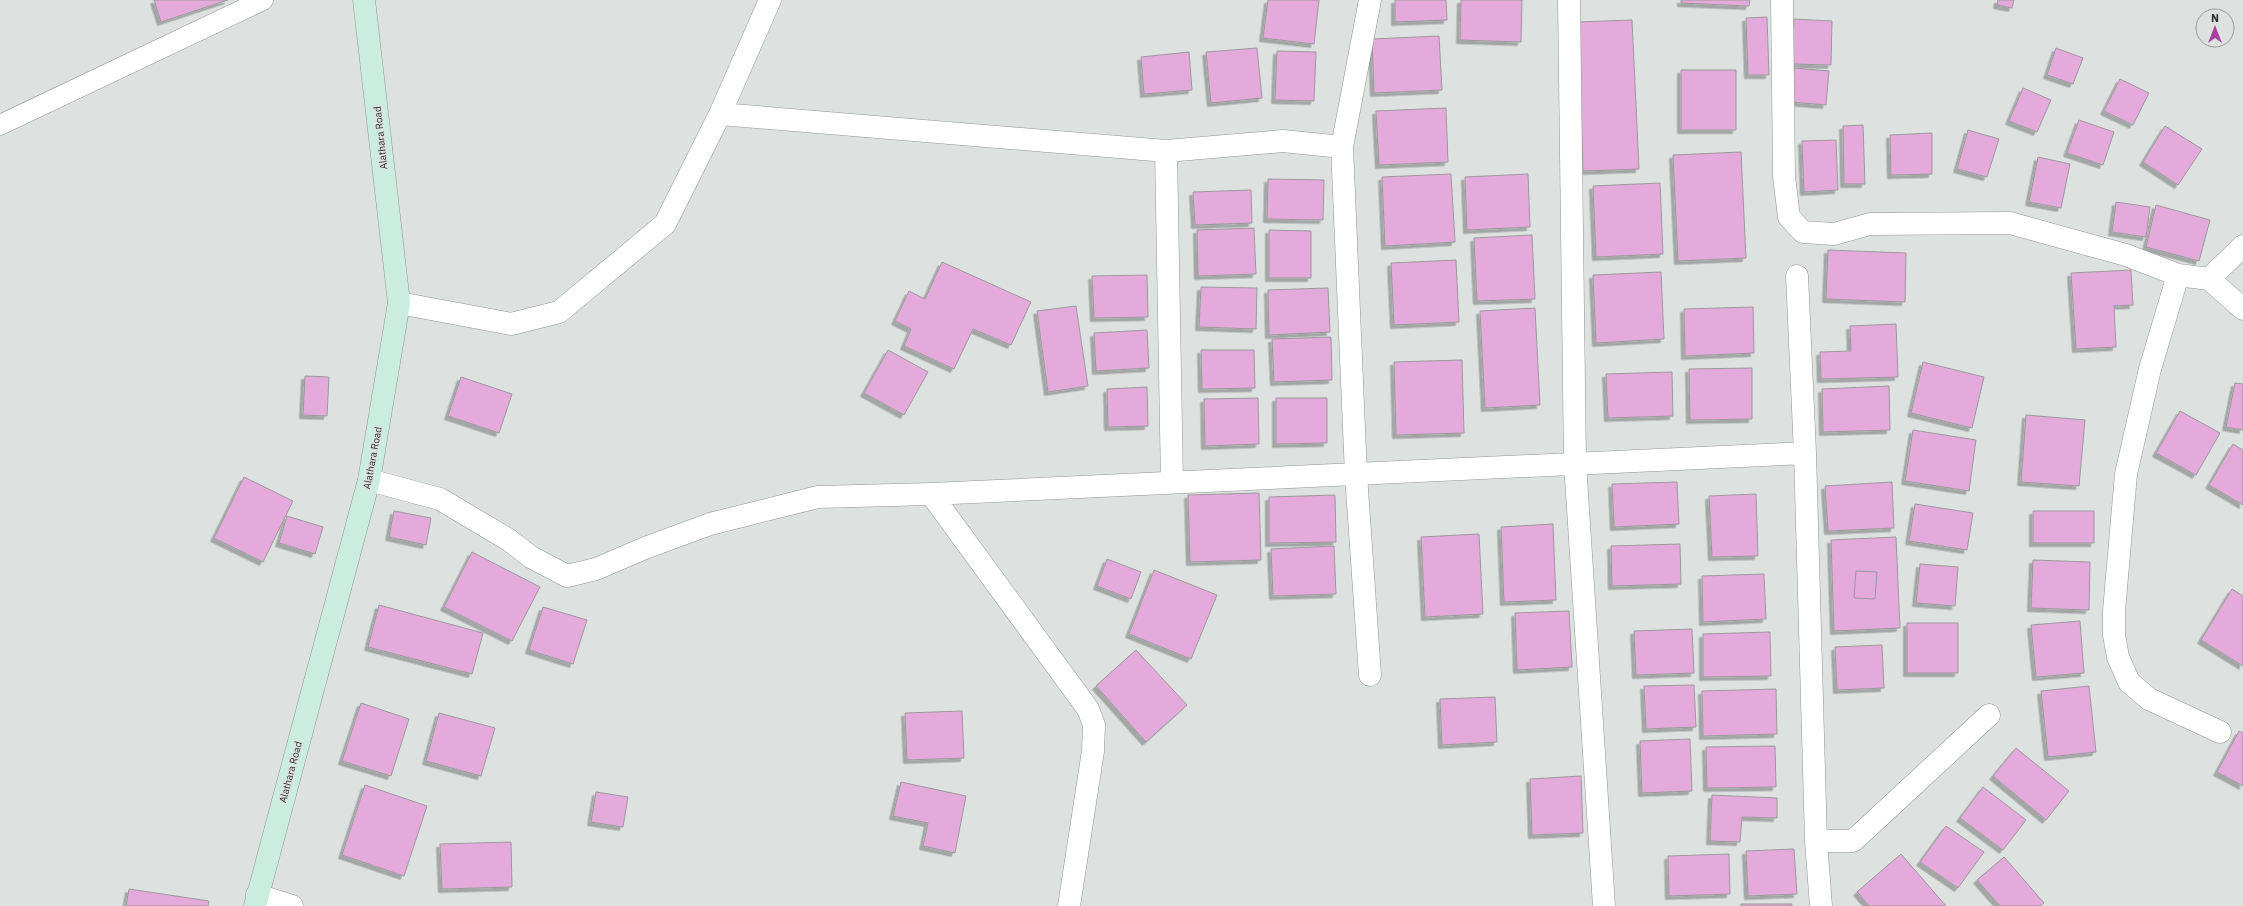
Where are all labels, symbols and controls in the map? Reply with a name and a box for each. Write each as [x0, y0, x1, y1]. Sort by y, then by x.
north arrow [2195, 8, 2235, 48]
text: N [2211, 11, 2219, 25]
street label: Alathara Road [371, 106, 390, 170]
street label: Alathara Road [360, 426, 385, 490]
street label: Alathara Road [276, 740, 305, 804]

